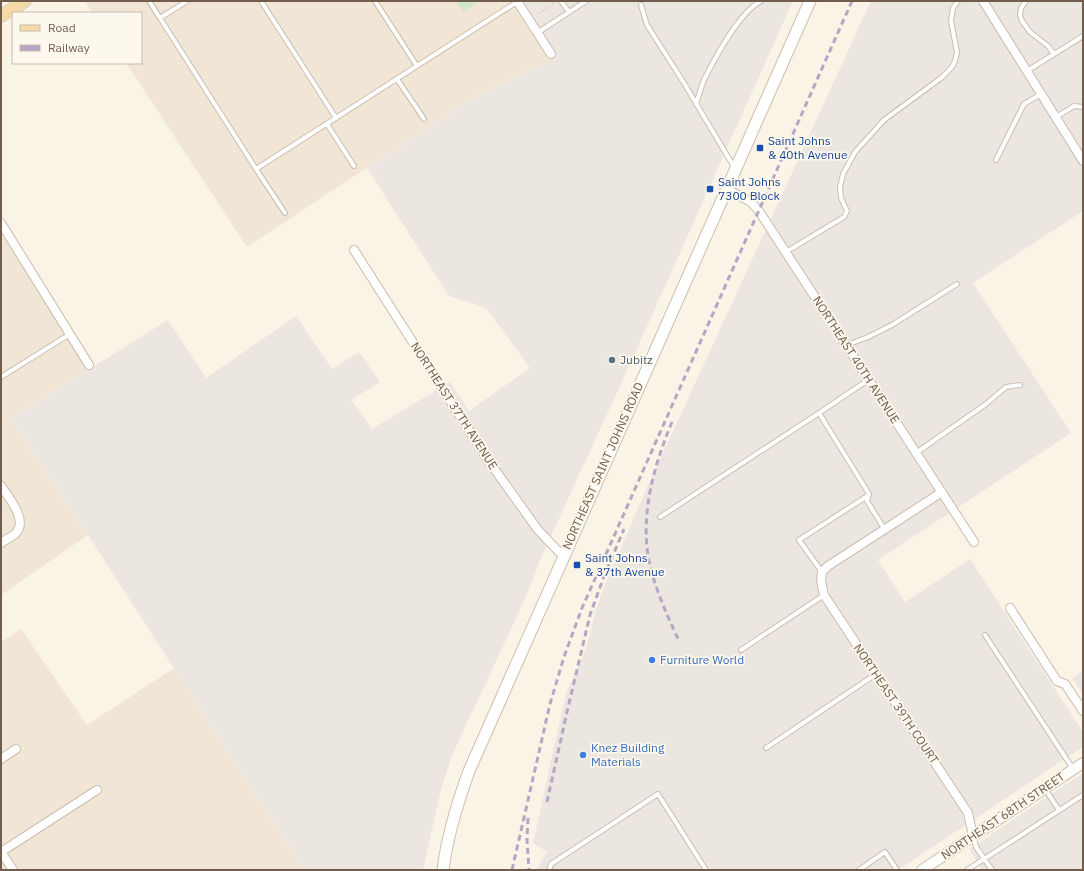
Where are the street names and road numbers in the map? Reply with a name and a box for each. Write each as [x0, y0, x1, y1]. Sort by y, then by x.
street label: NORTHEAST 40TH AVENUE [810, 293, 903, 426]
street label: NORTHEAST 37TH AVENUE [408, 339, 501, 472]
street label: NORTHEAST SAINT JOHNS ROAD [559, 380, 646, 552]
street label: NORTHEAST 39TH COURT [851, 641, 942, 767]
street label: NORTHEAST 68TH STREET [938, 769, 1067, 863]

